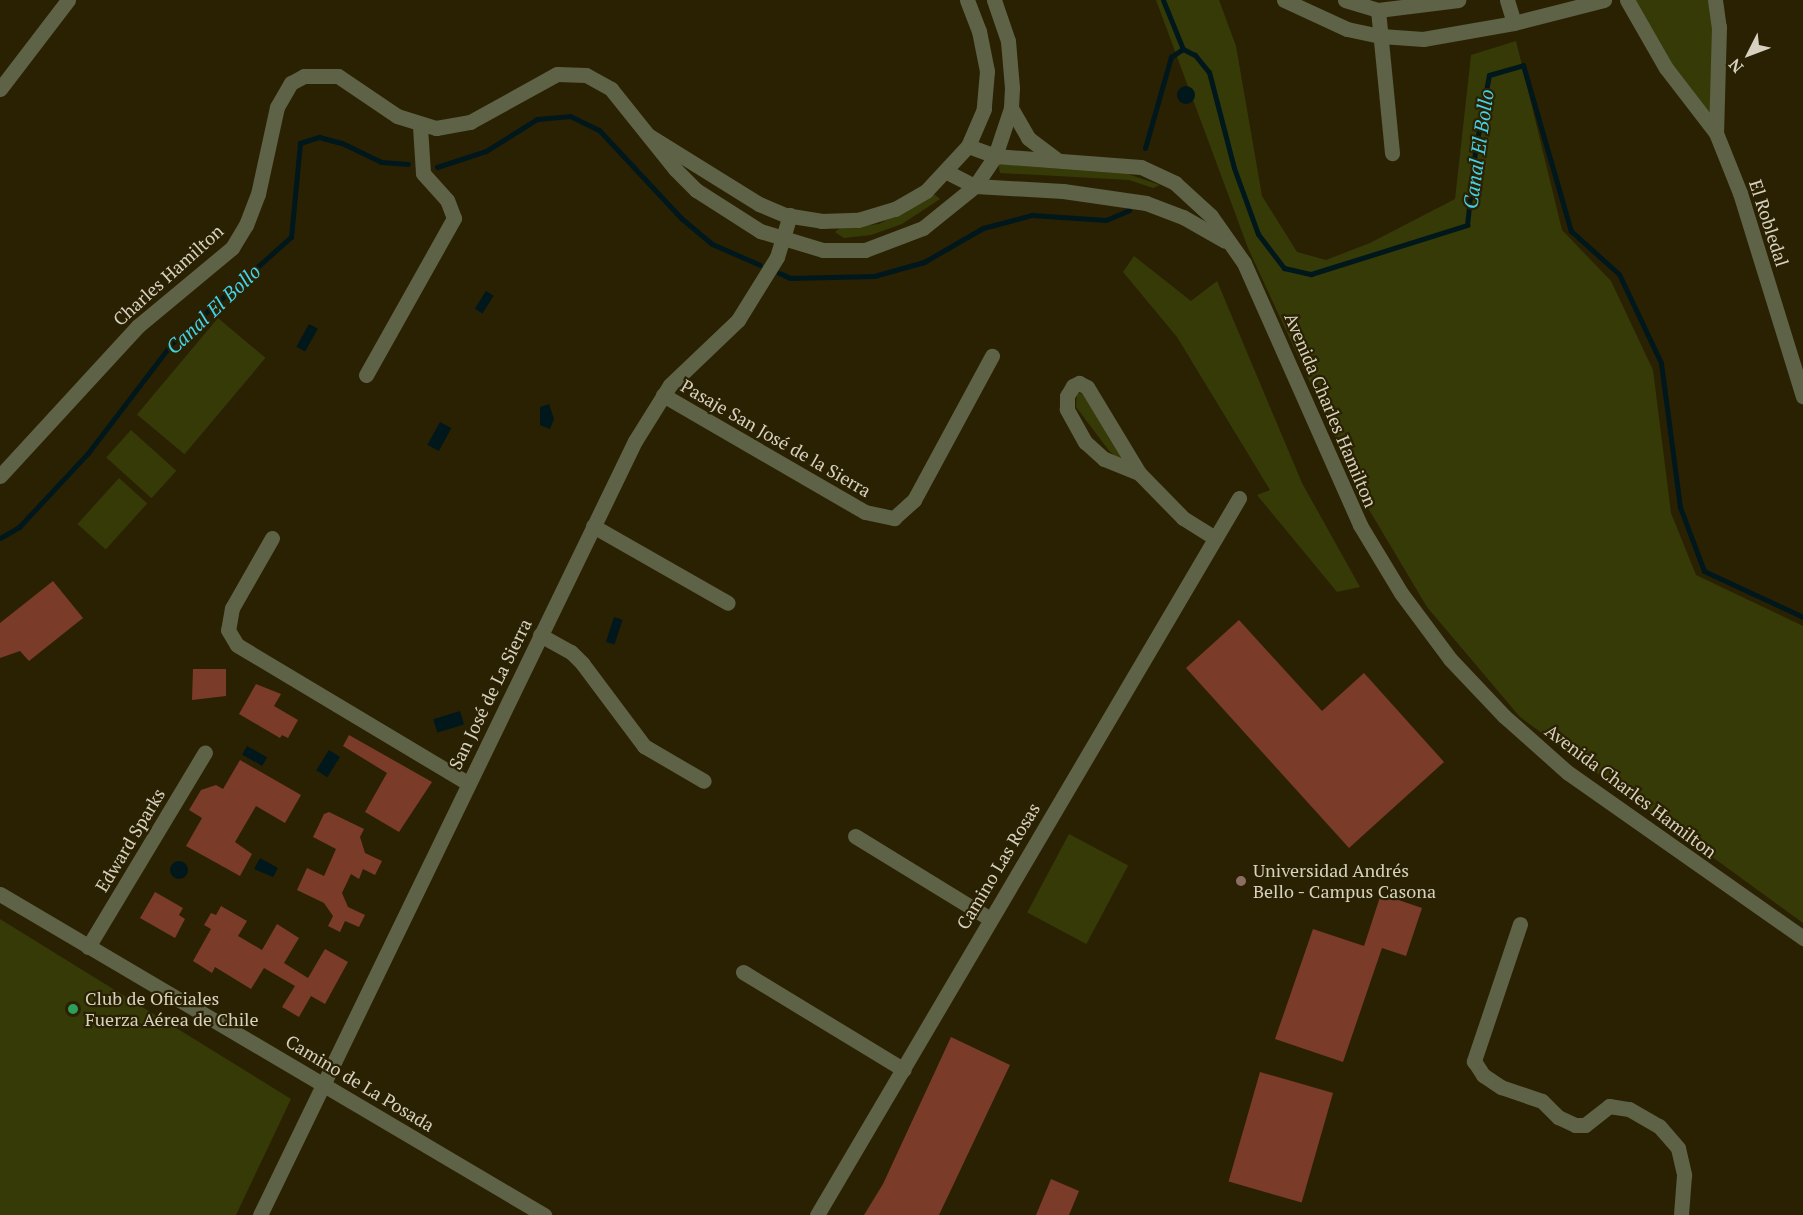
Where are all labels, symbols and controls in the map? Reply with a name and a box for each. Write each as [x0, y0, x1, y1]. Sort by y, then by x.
north arrow [1719, 24, 1779, 84]
text: N [1723, 54, 1748, 78]
water label: Canal El Bollo [1458, 88, 1498, 210]
street label: El Robledal [1745, 177, 1793, 269]
street label: Charles Hamilton [108, 220, 228, 330]
water label: Canal El Bollo [161, 259, 265, 359]
street label: Avenida Charles Hamilton [1280, 310, 1382, 510]
street label: Pasaje San José de la Sierra [677, 375, 875, 501]
street label: San José de La Sierra [444, 615, 536, 773]
street label: Avenida Charles Hamilton [1541, 719, 1721, 863]
street label: Edward Sparks [91, 784, 169, 896]
street label: Camino Las Rosas [952, 799, 1044, 933]
place label: Universidad Andrés Bello - Campus Casona [1253, 860, 1437, 902]
marker: Universidad Andrés Bello - Campus Casona [1234, 874, 1248, 888]
place label: Club de Oficiales Fuerza Aérea de Chile [85, 988, 259, 1030]
marker: Club de Oficiales Fuerza Aérea de Chile [66, 1002, 80, 1016]
street label: Camino de La Posada [282, 1030, 438, 1136]

